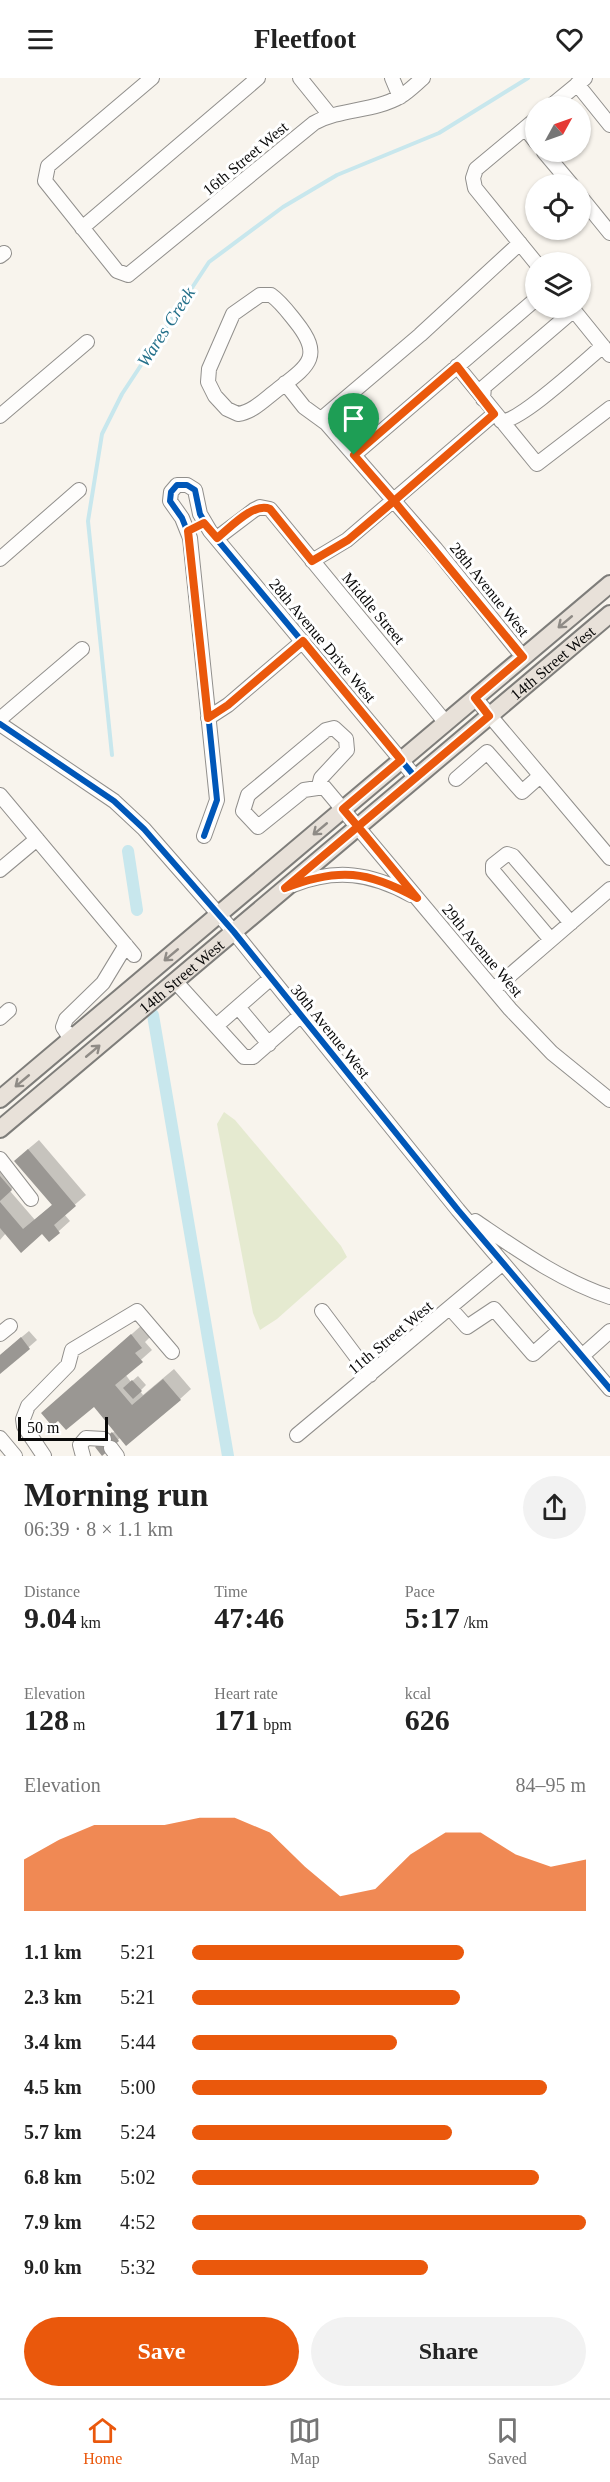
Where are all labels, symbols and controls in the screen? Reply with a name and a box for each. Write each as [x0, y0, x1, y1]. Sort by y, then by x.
icon: menu [24, 23, 57, 56]
icon: heart [553, 23, 586, 56]
text: Fleetfoot [254, 24, 356, 54]
north arrow [525, 96, 591, 162]
map controls [525, 96, 591, 318]
street label: 16th Street West [200, 118, 291, 199]
button: locate [525, 174, 591, 240]
button: layers [525, 252, 591, 318]
water label: Wares Creek [133, 283, 200, 370]
pin [328, 393, 379, 455]
icon: arrive [337, 402, 370, 435]
street label: 28th Avenue West [447, 539, 533, 640]
street label: Middle Street [339, 569, 409, 648]
street label: 28th Avenue Drive West [266, 575, 380, 706]
one-way arrow [558, 615, 573, 629]
street label: 14th Street West [507, 622, 599, 703]
one-way arrow [313, 822, 328, 836]
street label: 29th Avenue West [439, 901, 527, 1000]
street label: 14th Street West [136, 936, 227, 1017]
one-way arrow [164, 948, 179, 962]
street label: 30th Avenue West [288, 981, 374, 1082]
one-way arrow [85, 1044, 100, 1058]
one-way arrow [14, 1074, 30, 1087]
street label: 11th Street West [345, 1297, 436, 1377]
scale bar [18, 1414, 108, 1442]
text: 50 m [27, 1419, 59, 1436]
button: share [523, 1476, 586, 1539]
text: Morning run [24, 1477, 208, 1513]
text: 06:39 · 8 × 1.1 km [24, 1518, 173, 1540]
text: Distance [24, 1583, 80, 1600]
text: Time [214, 1583, 248, 1600]
text: Pace [405, 1583, 435, 1600]
text: 9.04 [24, 1601, 77, 1634]
text: 47:46 [214, 1601, 284, 1634]
text: 5:17 [405, 1601, 460, 1634]
text: km [77, 1614, 101, 1631]
text: /km [460, 1614, 489, 1631]
text: Elevation [24, 1685, 85, 1702]
text: Heart rate [214, 1685, 278, 1702]
text: kcal [405, 1685, 431, 1702]
text: 128 [24, 1703, 69, 1736]
text: 171 [214, 1703, 259, 1736]
text: 626 [405, 1703, 450, 1736]
text: m [69, 1716, 85, 1733]
text: bpm [259, 1716, 292, 1733]
text: Elevation [24, 1774, 101, 1796]
text: 84–95 m [515, 1774, 586, 1796]
text: 1.1 km [24, 1941, 82, 1963]
text: 5:21 [120, 1941, 156, 1963]
text: 2.3 km [24, 1986, 82, 2008]
text: 5:21 [120, 1986, 156, 2008]
text: 3.4 km [24, 2031, 82, 2053]
text: 5:44 [120, 2031, 156, 2053]
text: 4.5 km [24, 2076, 82, 2098]
text: 5:00 [120, 2076, 156, 2098]
text: 5.7 km [24, 2121, 82, 2143]
text: 5:24 [120, 2121, 156, 2143]
text: 6.8 km [24, 2166, 82, 2188]
text: 5:02 [120, 2166, 156, 2188]
text: 7.9 km [24, 2211, 82, 2233]
text: 4:52 [120, 2211, 156, 2233]
text: 9.0 km [24, 2256, 82, 2278]
text: 5:32 [120, 2256, 156, 2278]
button: Save [24, 2317, 299, 2386]
button: Share [311, 2317, 586, 2386]
tab: Home [83, 2414, 122, 2468]
tab: Map [288, 2414, 321, 2468]
tab: Saved [488, 2414, 527, 2468]

